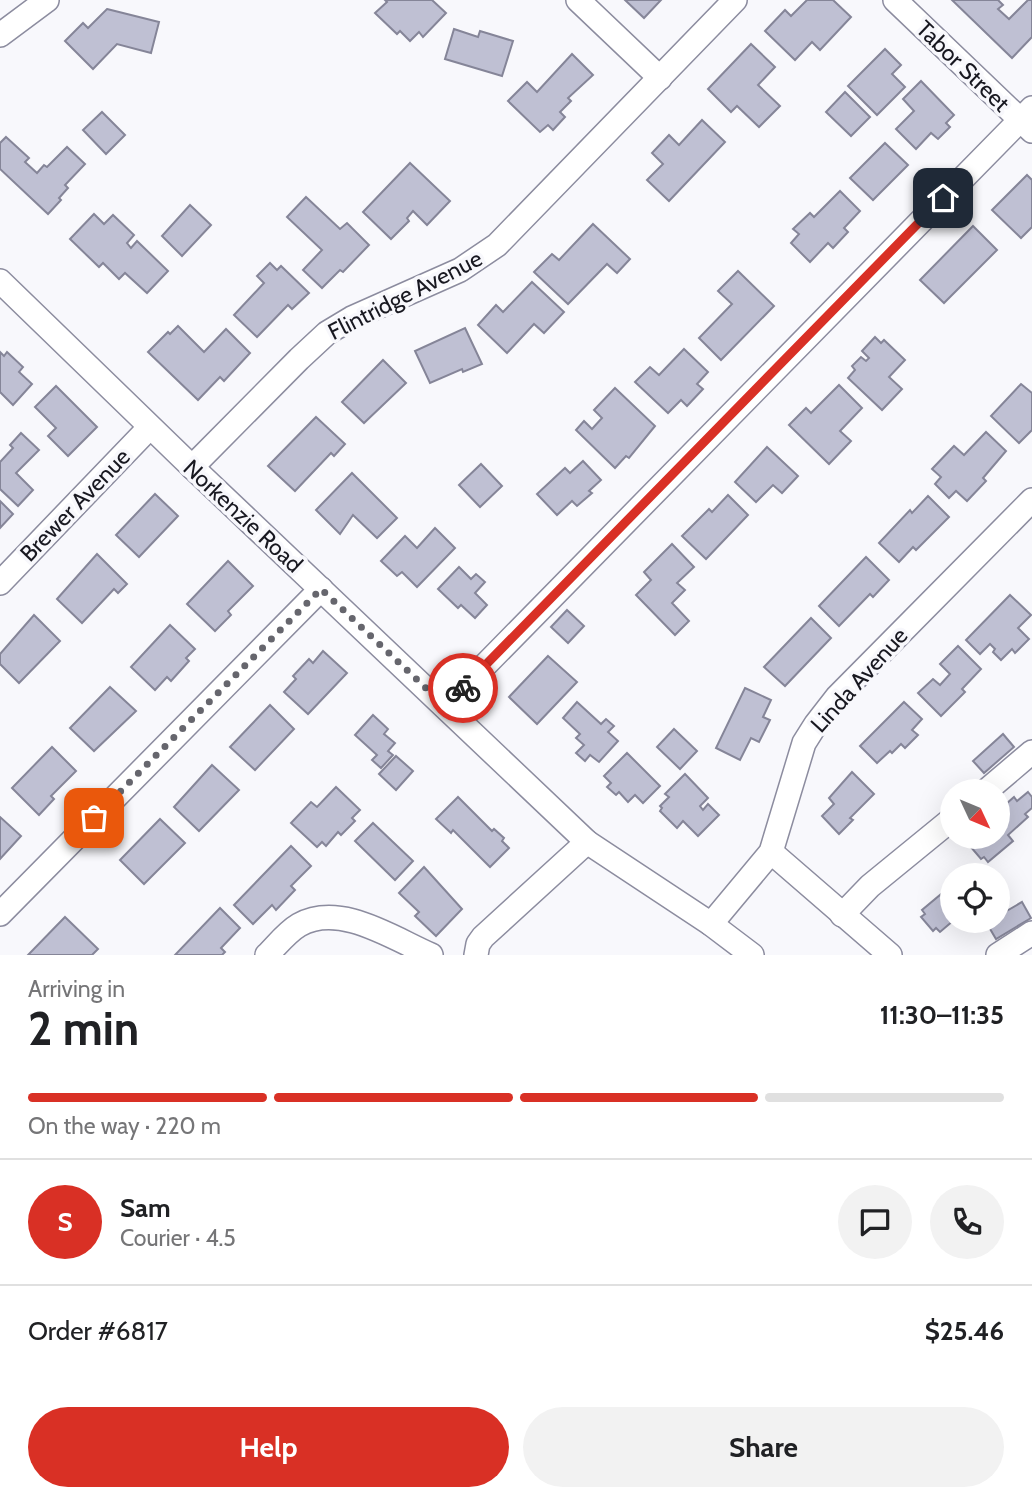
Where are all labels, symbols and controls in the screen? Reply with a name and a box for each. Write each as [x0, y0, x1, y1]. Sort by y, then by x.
street label: Tabor Street [911, 15, 1016, 118]
pin [913, 168, 973, 228]
icon: home [924, 179, 962, 217]
street label: Flintridge Avenue [323, 244, 487, 346]
street label: Brewer Avenue [14, 443, 136, 567]
street label: Norkenzie Road [178, 454, 308, 578]
street label: Linda Avenue [805, 622, 913, 738]
courier [428, 653, 498, 723]
icon: bike [444, 669, 482, 707]
north arrow [940, 779, 1010, 849]
map controls [940, 779, 1010, 933]
pin [64, 788, 124, 848]
icon: bag [75, 799, 113, 837]
button: locate [940, 863, 1010, 933]
text: Arriving in [28, 975, 125, 1003]
text: 11:30–11:35 [880, 999, 1004, 1031]
text: 2 min [28, 1001, 139, 1057]
text: On the way · 220 m [28, 1112, 221, 1140]
button: chat [838, 1185, 912, 1259]
button: phone [930, 1185, 1004, 1259]
text: Sam [120, 1192, 171, 1224]
text: S [57, 1206, 73, 1238]
text: Courier · 4.5 [120, 1224, 236, 1252]
text: Order #6817 [28, 1315, 168, 1347]
text: $25.46 [925, 1315, 1004, 1347]
button: Help [28, 1407, 509, 1487]
button: Share [523, 1407, 1004, 1487]

